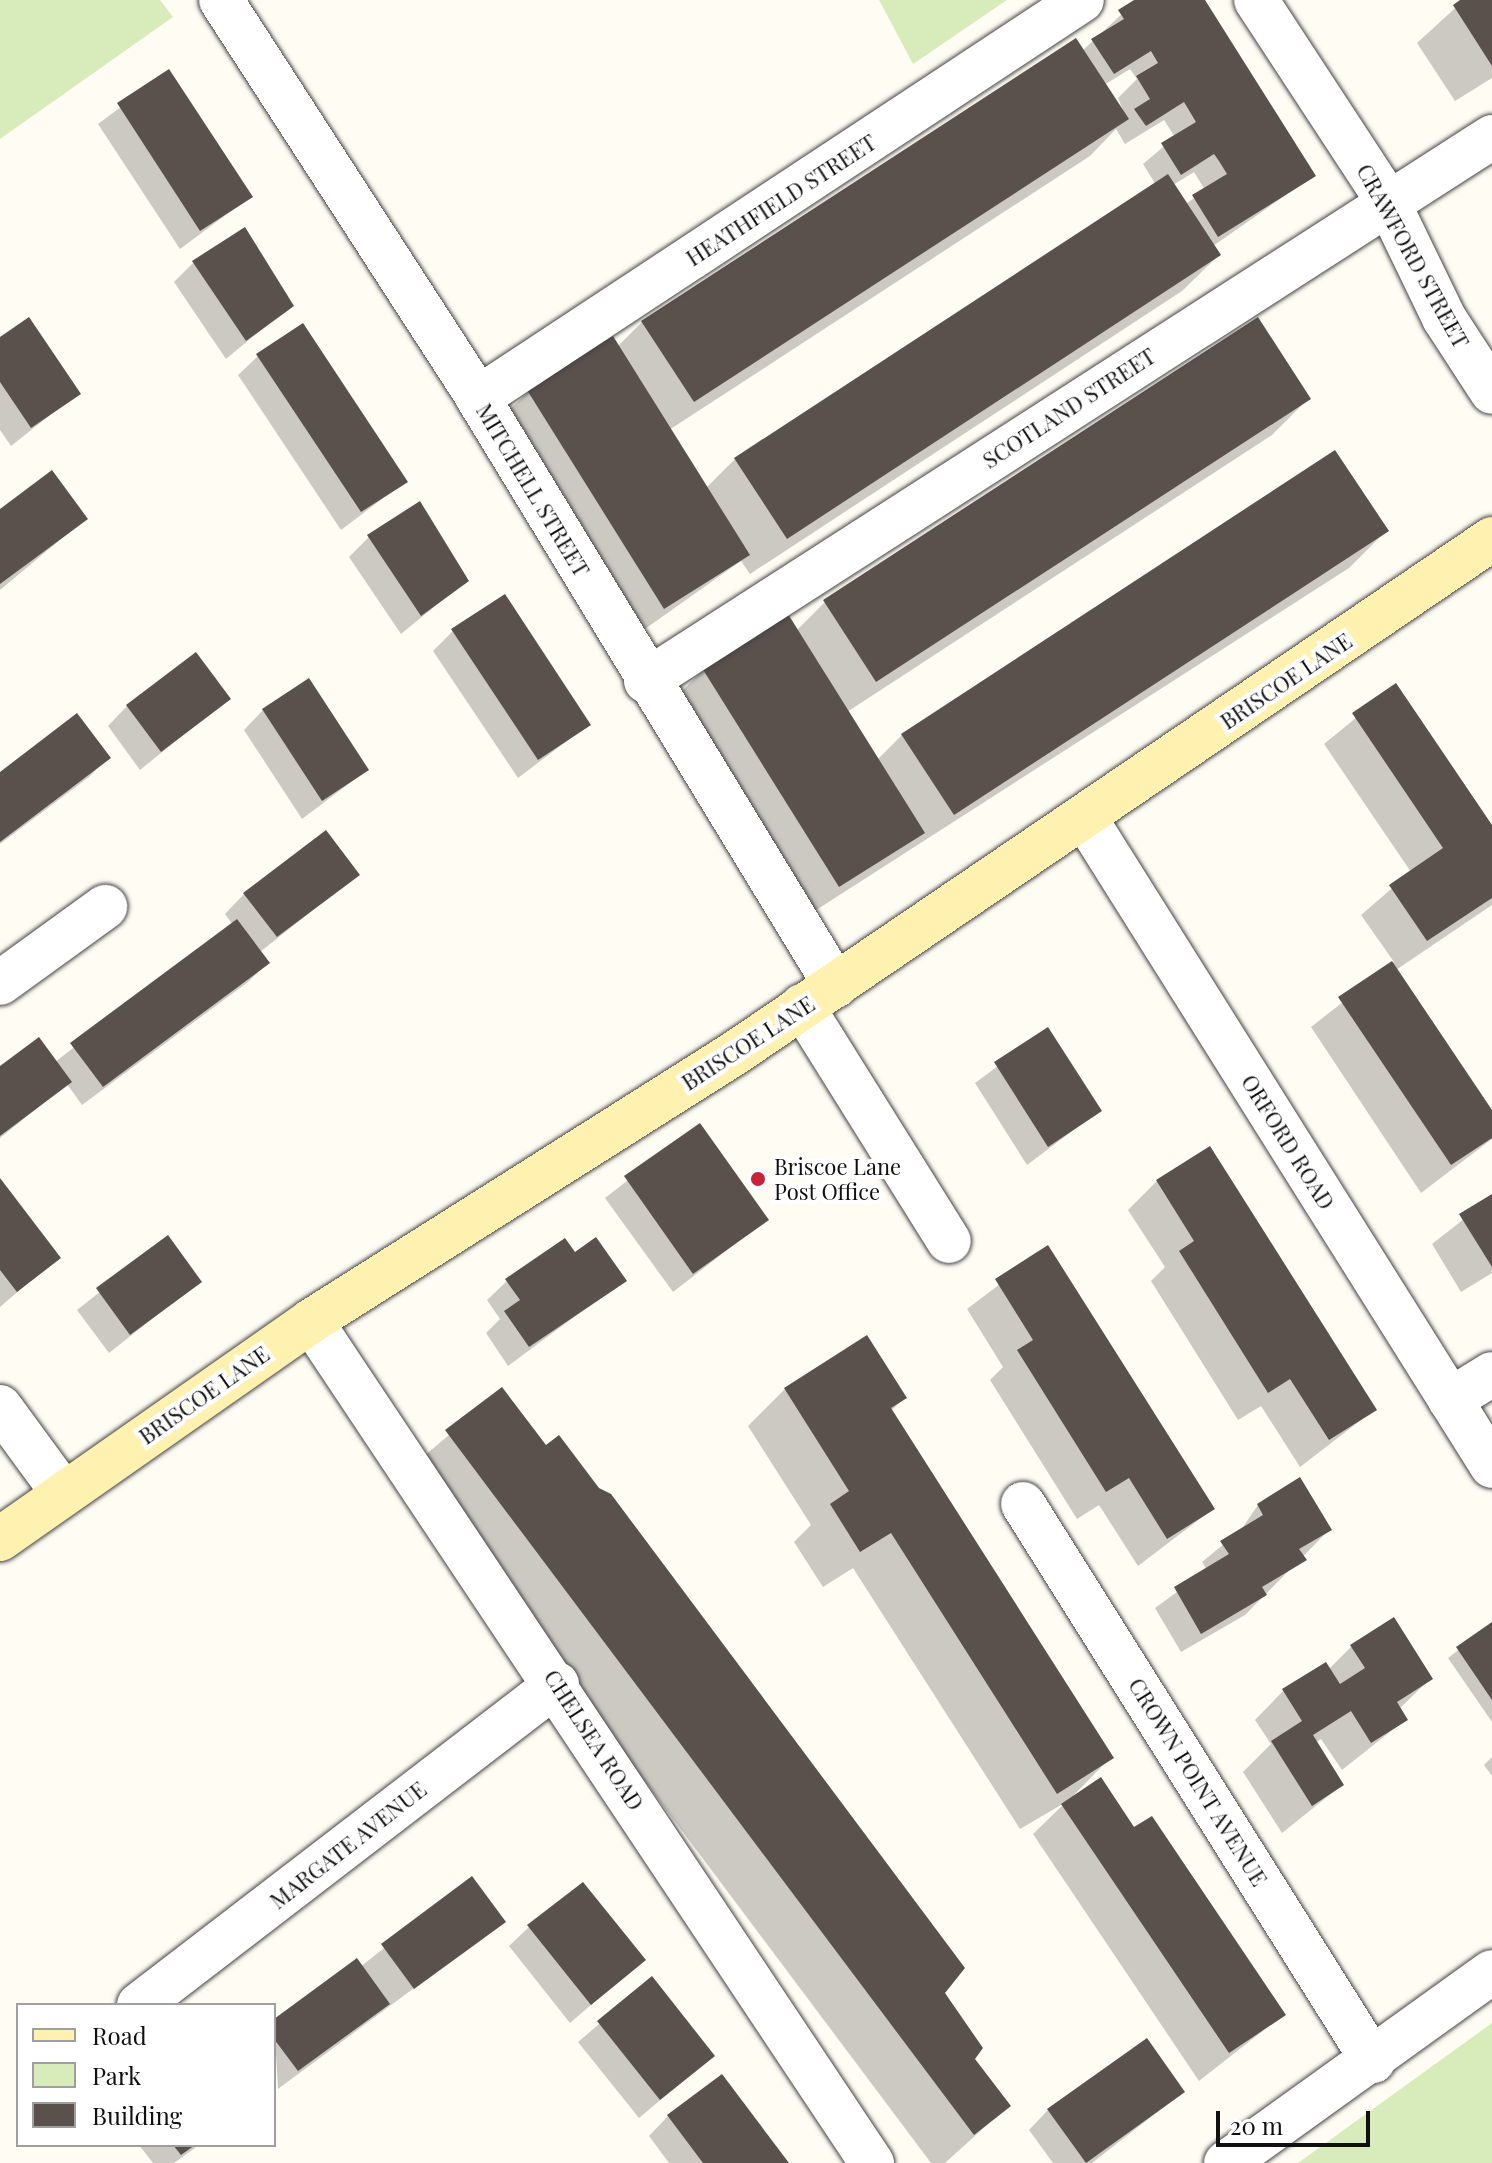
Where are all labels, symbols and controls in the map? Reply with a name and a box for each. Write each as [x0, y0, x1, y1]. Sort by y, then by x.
street label: HEATHFIELD STREET [681, 129, 881, 271]
street label: CRAWFORD STREET [1351, 159, 1475, 353]
street label: SCOTLAND STREET [978, 342, 1160, 474]
street label: MITCHELL STREET [471, 399, 595, 581]
street label: BRISCOE LANE [1215, 627, 1357, 735]
street label: BRISCOE LANE [677, 990, 819, 1096]
street label: ORFORD ROAD [1236, 1070, 1340, 1214]
place label: Briscoe Lane Post Office [774, 1153, 901, 1204]
marker: Briscoe Lane Post Office [749, 1170, 767, 1188]
street label: BRISCOE LANE [134, 1340, 274, 1450]
street label: CHELSEA ROAD [539, 1665, 649, 1815]
street label: CROWN POINT AVENUE [1123, 1673, 1273, 1891]
street label: MARGATE AVENUE [264, 1776, 432, 1914]
legend [16, 2003, 276, 2147]
text: Road [92, 2019, 147, 2051]
text: Park [92, 2059, 141, 2091]
scale bar [1220, 2095, 1374, 2145]
text: Building [92, 2099, 182, 2131]
text: 20 m [1230, 2109, 1283, 2141]

